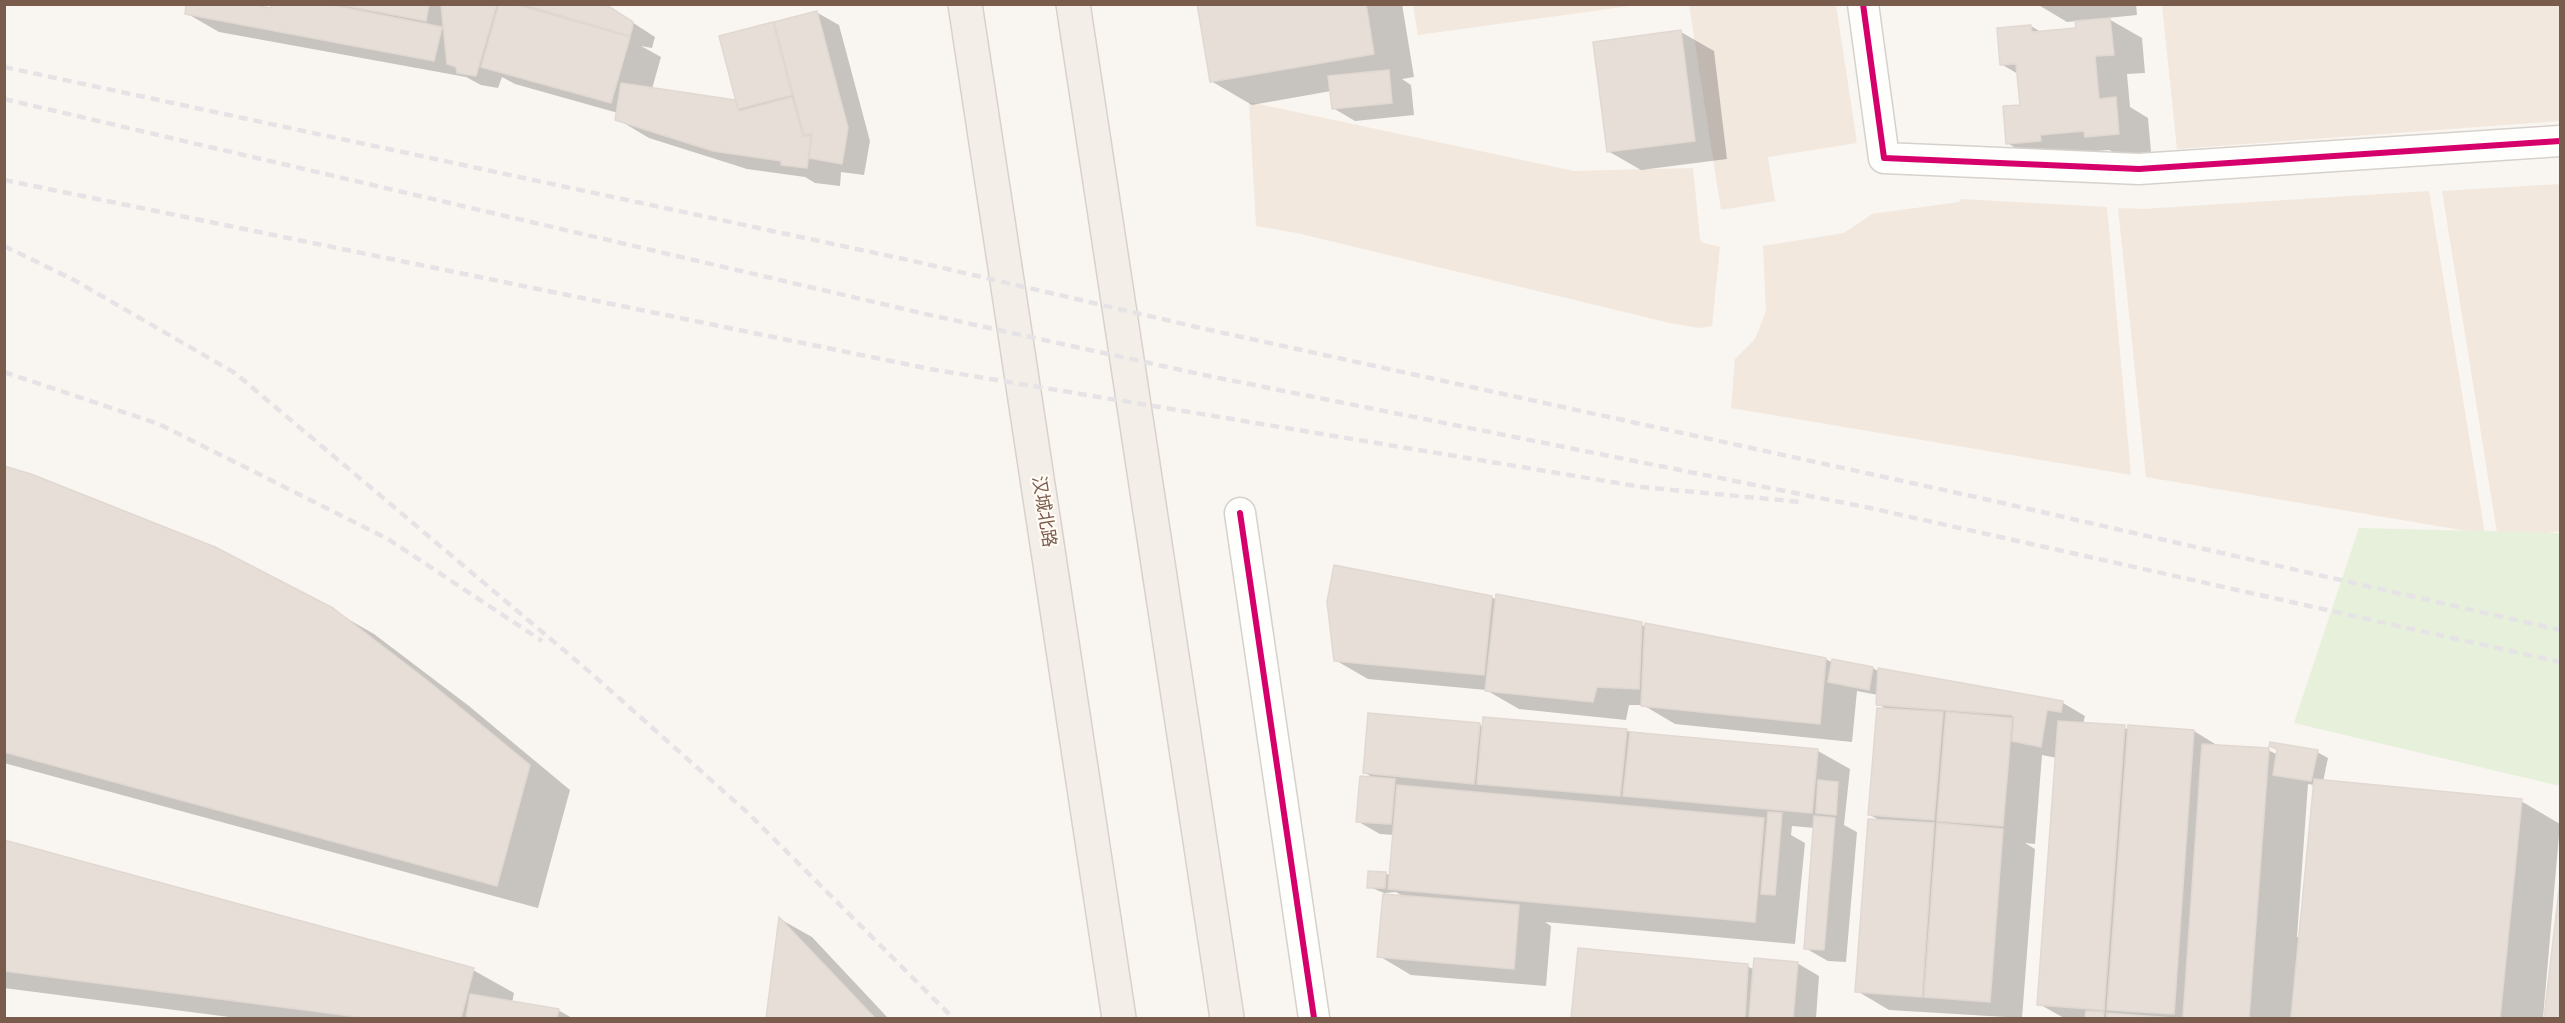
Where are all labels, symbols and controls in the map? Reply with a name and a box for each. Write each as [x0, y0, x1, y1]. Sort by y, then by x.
street label: 汉城北路 [1026, 475, 1058, 549]

